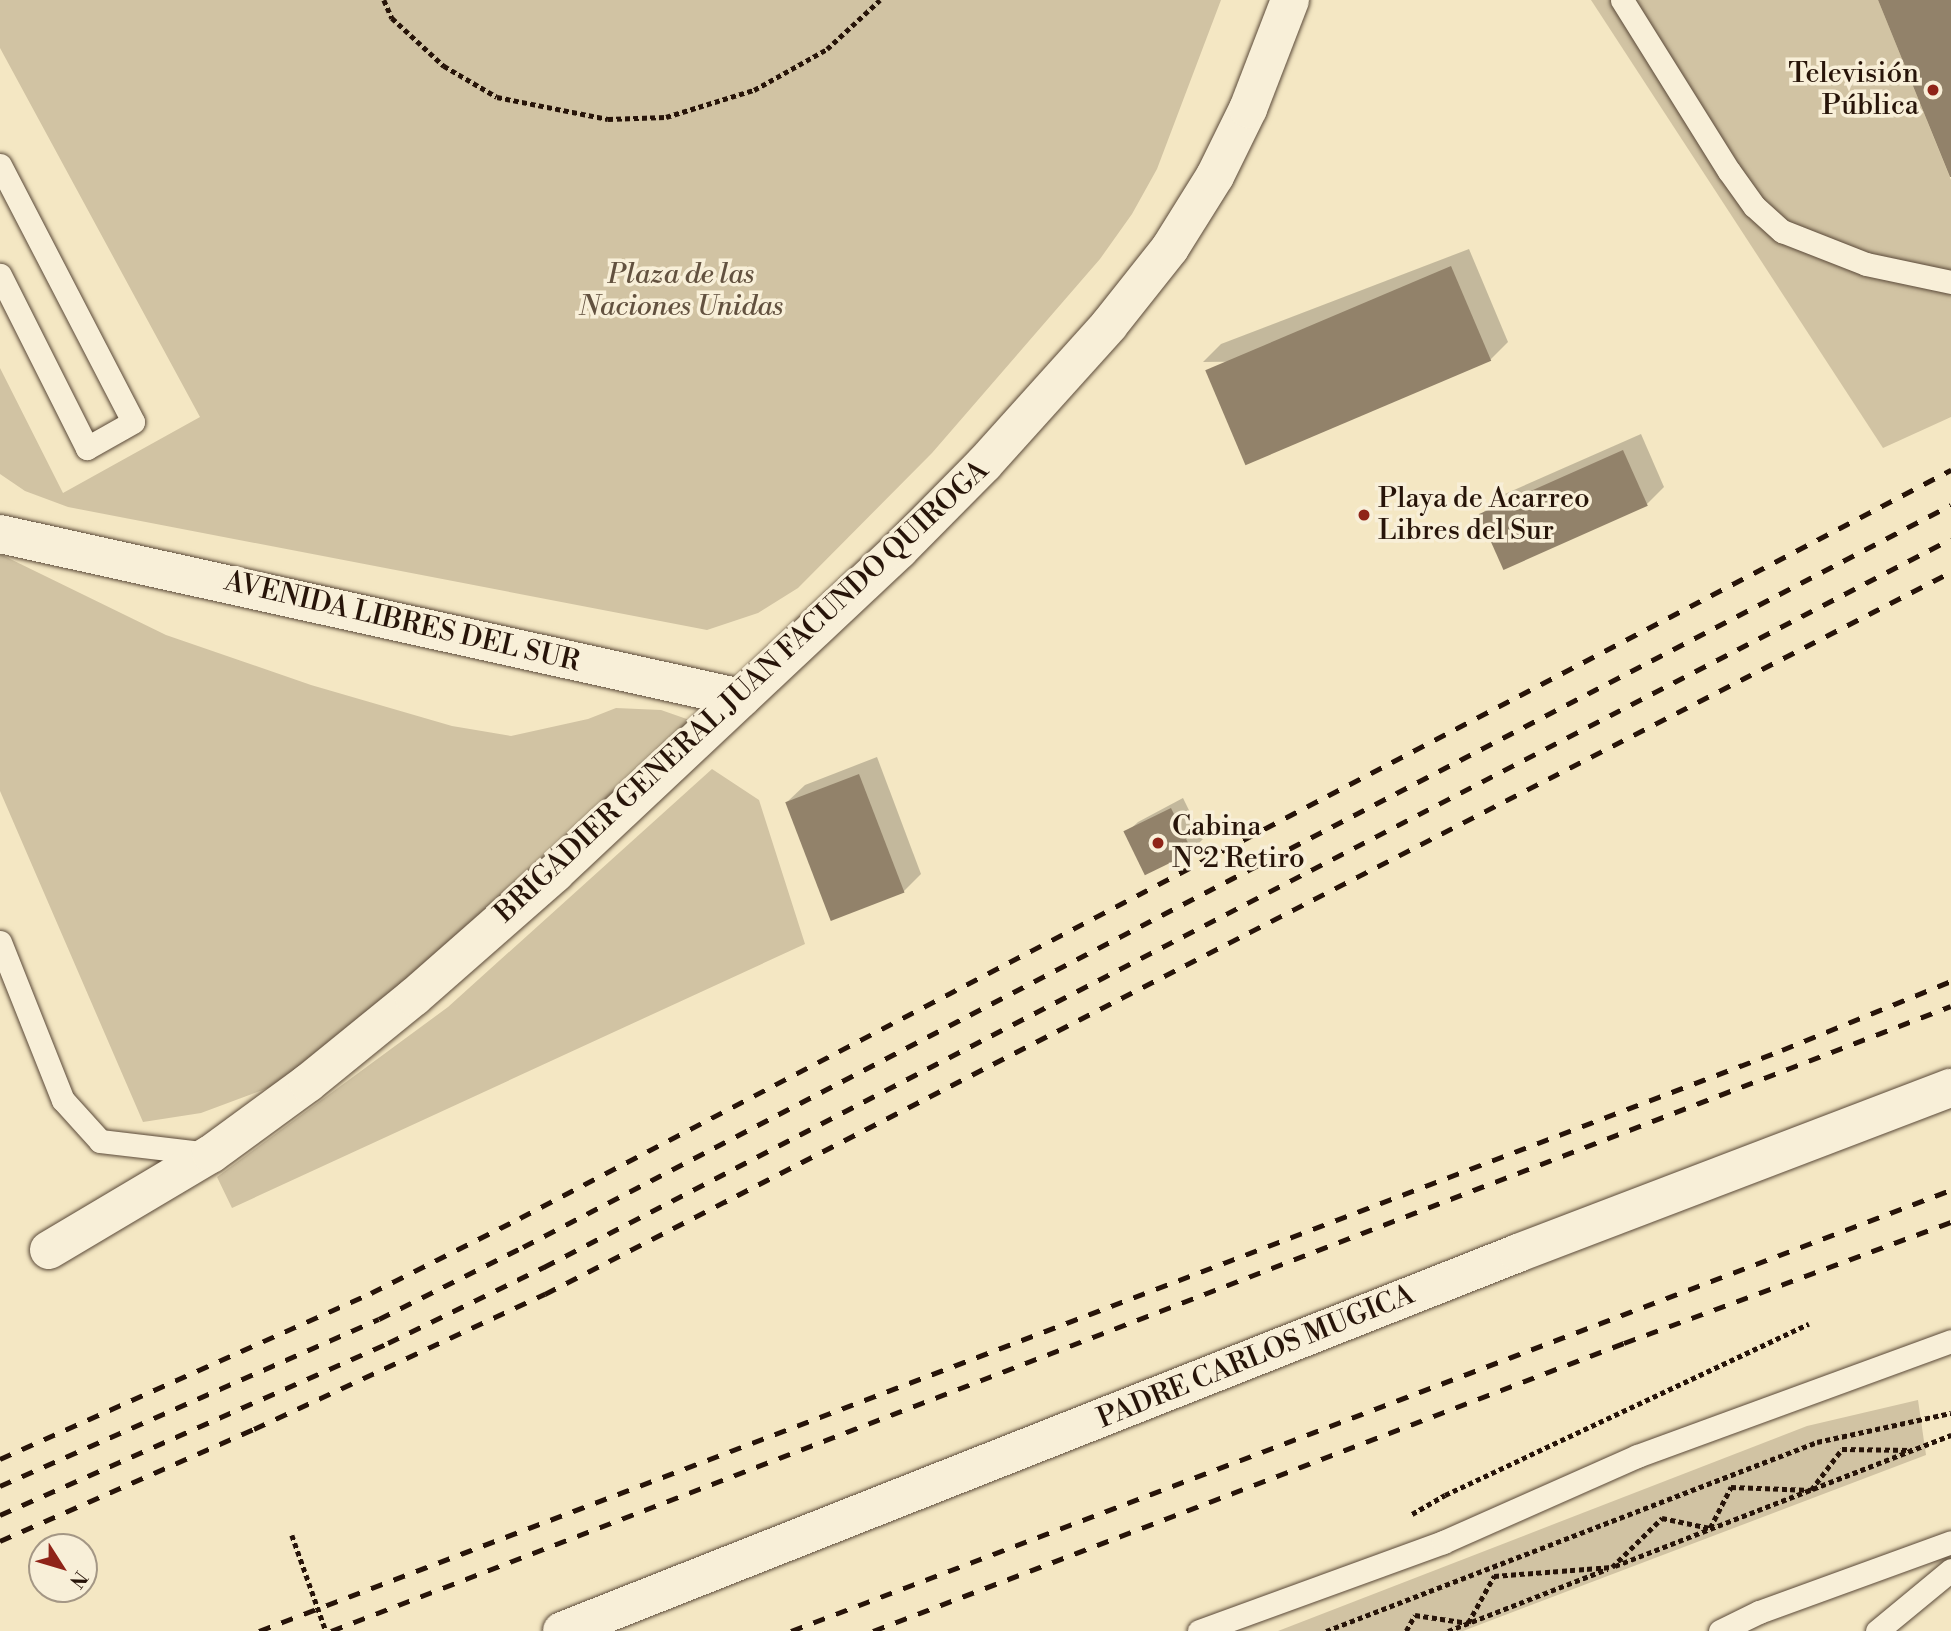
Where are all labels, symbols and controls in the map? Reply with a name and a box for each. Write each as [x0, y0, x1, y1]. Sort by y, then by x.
place label: Televisión Pública [1788, 57, 1919, 123]
marker: Televisión Pública [1925, 82, 1941, 98]
park label: Plaza de las Naciones Unidas [579, 258, 783, 324]
street label: BRIGADIER GENERAL JUAN FACUNDO QUIROGA [488, 454, 996, 930]
place label: Playa de Acarreo Libres del Sur [1378, 482, 1590, 548]
marker: Playa de Acarreo Libres del Sur [1356, 507, 1372, 523]
street label: AVENIDA LIBRES DEL SUR [221, 565, 583, 679]
place label: Cabina N°2 Retiro [1172, 810, 1305, 876]
marker: Cabina N°2 Retiro [1150, 835, 1166, 851]
street label: PADRE CARLOS MUGICA [1093, 1278, 1419, 1436]
north arrow [28, 1533, 98, 1603]
text: N [64, 1566, 92, 1593]

